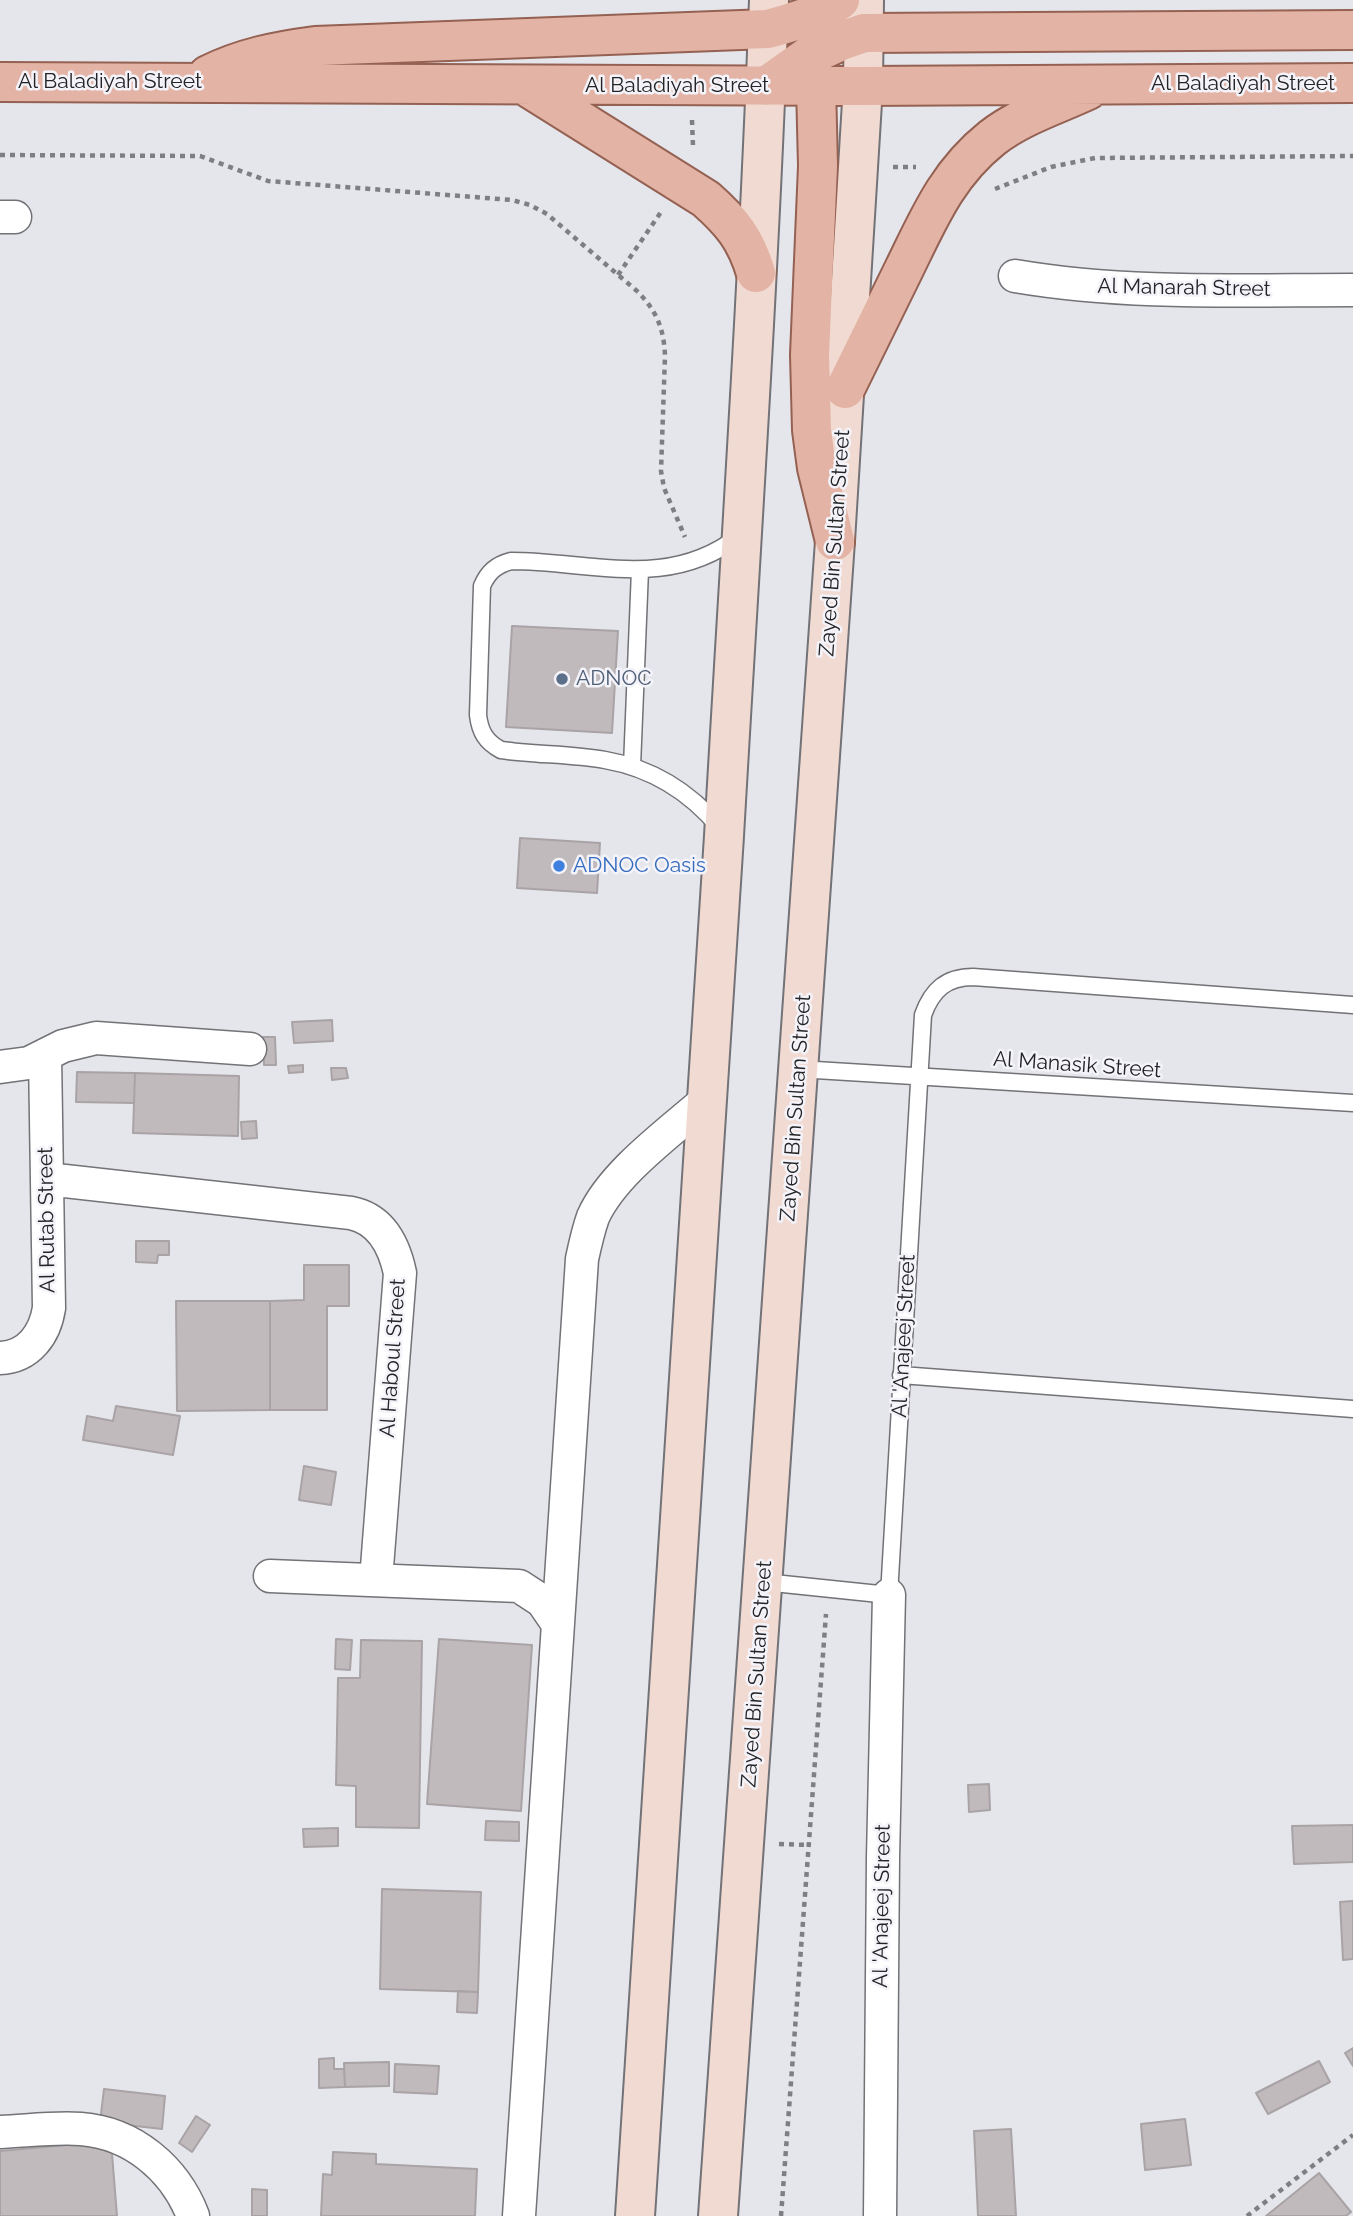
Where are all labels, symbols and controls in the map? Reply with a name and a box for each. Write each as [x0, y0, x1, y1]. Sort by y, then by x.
street label: Al Baladiyah Street [18, 69, 202, 95]
street label: Al Baladiyah Street [1151, 71, 1335, 97]
street label: Al Baladiyah Street [585, 73, 769, 99]
street label: Al Manarah Street [1097, 274, 1271, 302]
street label: Zayed Bin Sultan Street [814, 429, 856, 657]
place label: ADNOC [576, 666, 652, 692]
marker: ADNOC [554, 671, 570, 687]
place label: ADNOC Oasis [573, 853, 706, 879]
marker: ADNOC Oasis [551, 858, 567, 874]
street label: Zayed Bin Sultan Street [775, 994, 817, 1222]
street label: Al Manasik Street [992, 1047, 1162, 1083]
street label: Al Rutab Street [33, 1147, 61, 1293]
street label: Al 'Anajeej Street [887, 1254, 921, 1418]
street label: Al Haboul Street [375, 1278, 411, 1438]
street label: Zayed Bin Sultan Street [736, 1560, 778, 1788]
street label: Al 'Anajeej Street [868, 1824, 896, 1988]

